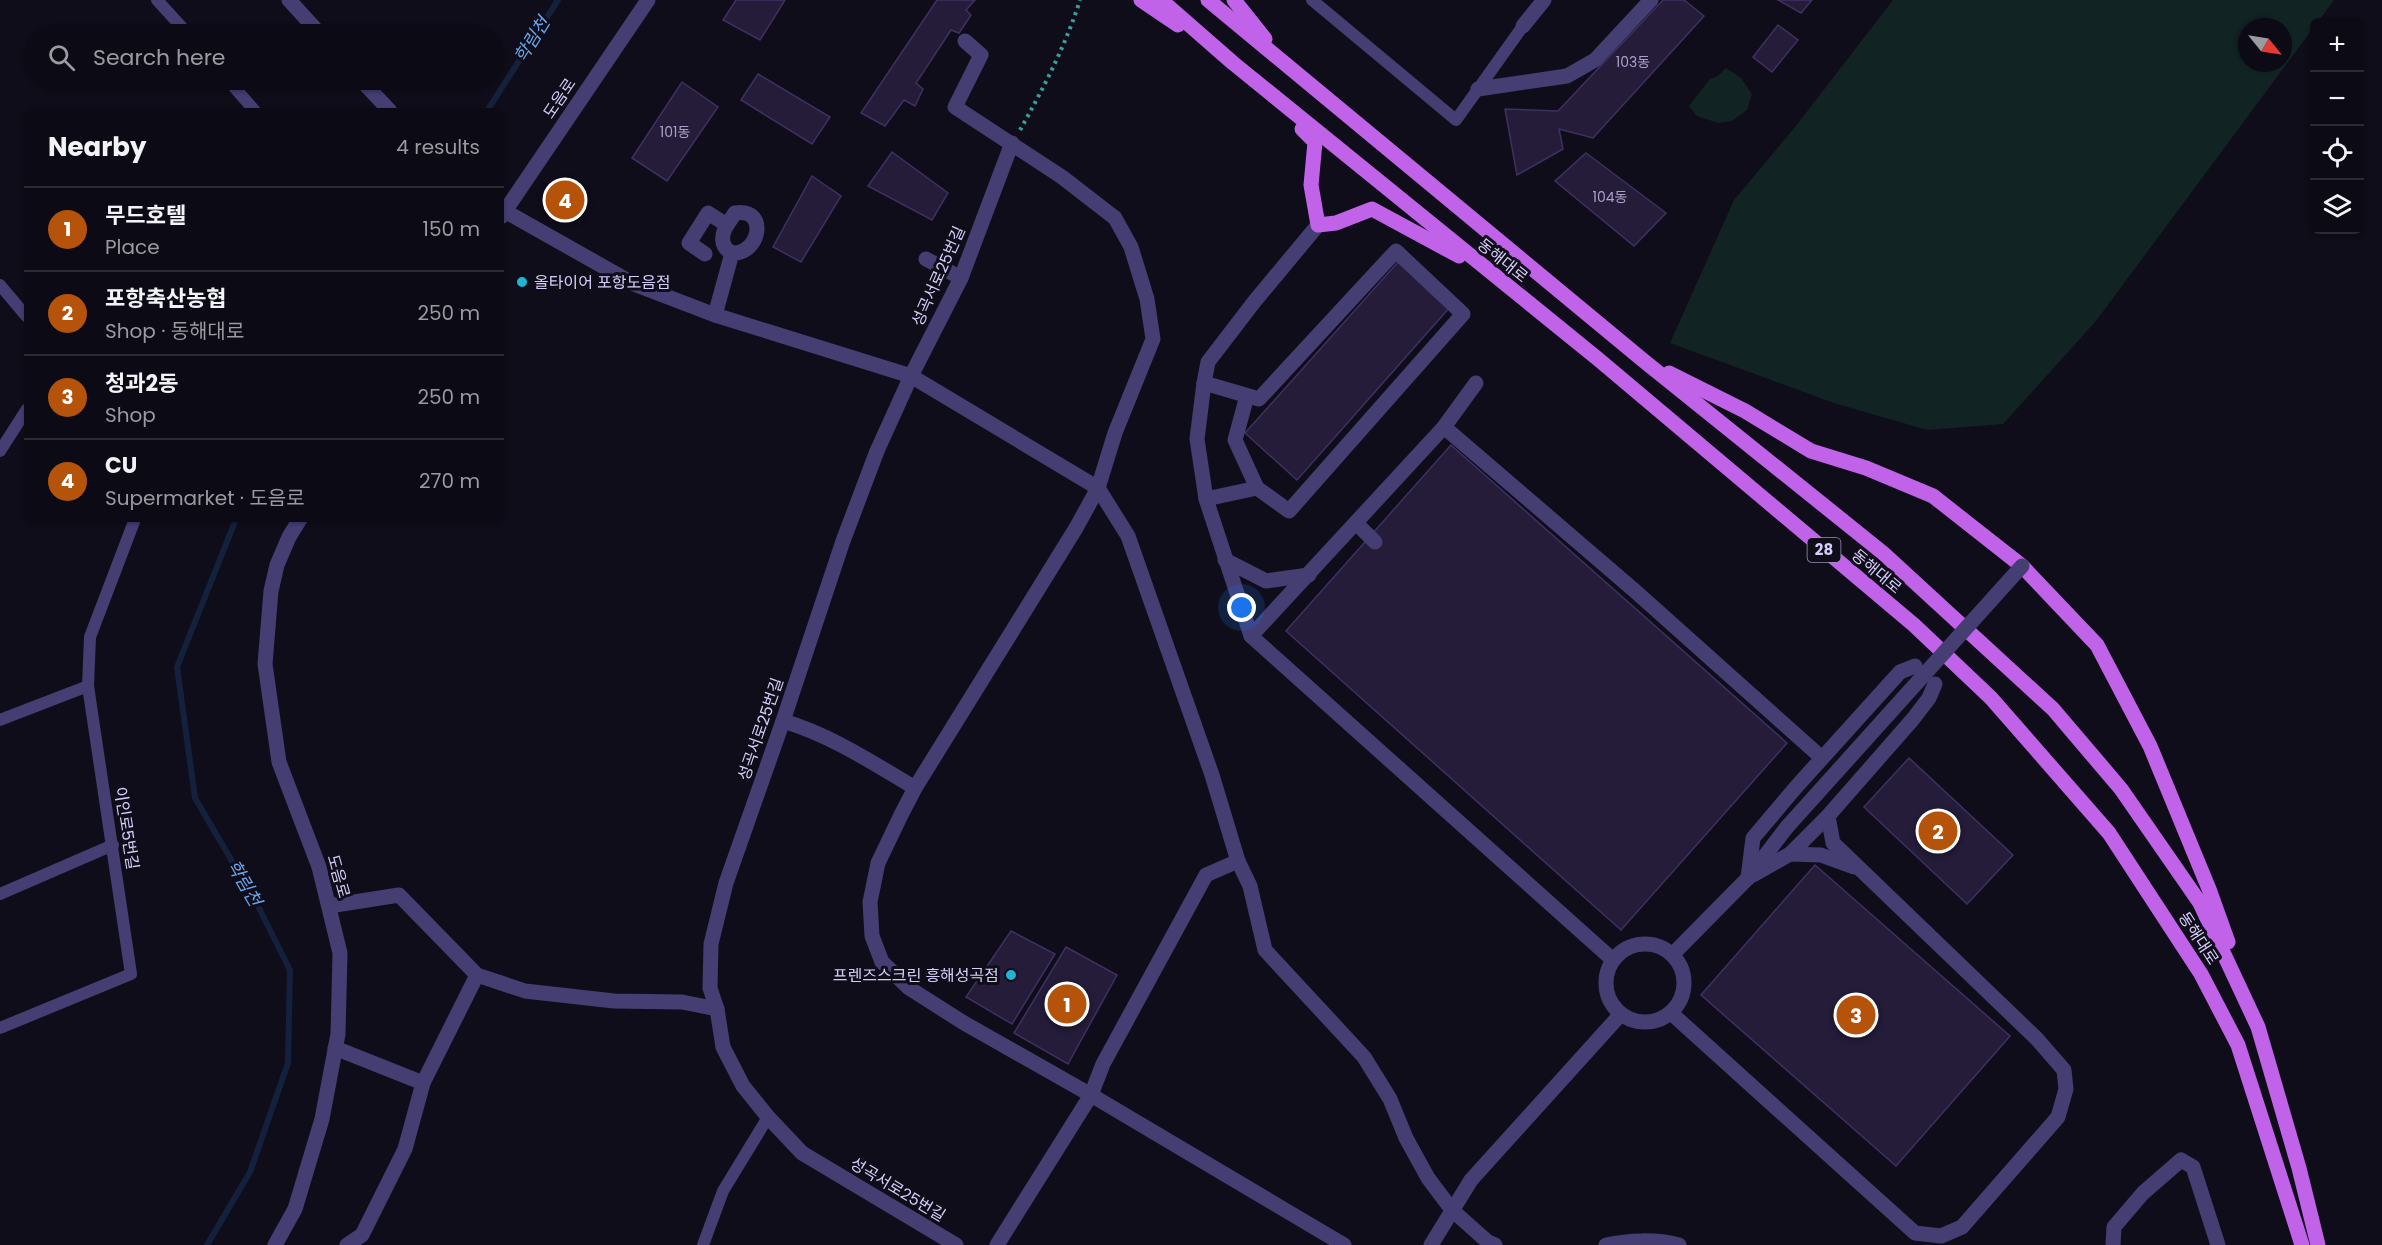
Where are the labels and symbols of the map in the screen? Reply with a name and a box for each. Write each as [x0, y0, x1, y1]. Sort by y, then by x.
water label: 학림천 [508, 10, 557, 67]
north arrow [2238, 18, 2292, 72]
house number: 103동 [1616, 52, 1650, 72]
street label: 도음로 [538, 73, 581, 123]
house number: 101동 [660, 122, 690, 142]
pin: 4 [546, 178, 584, 222]
house number: 104동 [1593, 187, 1628, 207]
street label: 성곡서로25번길 [906, 222, 971, 330]
street label: 동해대로 [1473, 233, 1533, 288]
place label: 올타이어 포항도음점 [534, 271, 671, 294]
marker: 올타이어 포항도음점 [515, 275, 529, 289]
road number: 28 [1808, 538, 1840, 562]
street label: 동해대로 [1847, 544, 1907, 599]
your location [1227, 593, 1256, 622]
street label: 성곡서로25번길 [732, 675, 789, 784]
street label: 이인로5번길 [109, 785, 144, 871]
pin: 2 [1918, 808, 1958, 854]
street label: 도음로 [321, 852, 356, 901]
water label: 학림천 [221, 855, 269, 913]
street label: 동해대로 [2173, 907, 2224, 969]
place label: 프렌즈스크린 흥해성곡점 [833, 964, 999, 987]
marker: 프렌즈스크린 흥해성곡점 [1004, 968, 1018, 982]
pin: 1 [1048, 982, 1086, 1026]
pin: 3 [1836, 992, 1876, 1038]
street label: 성곡서로25번길 [846, 1152, 950, 1227]

